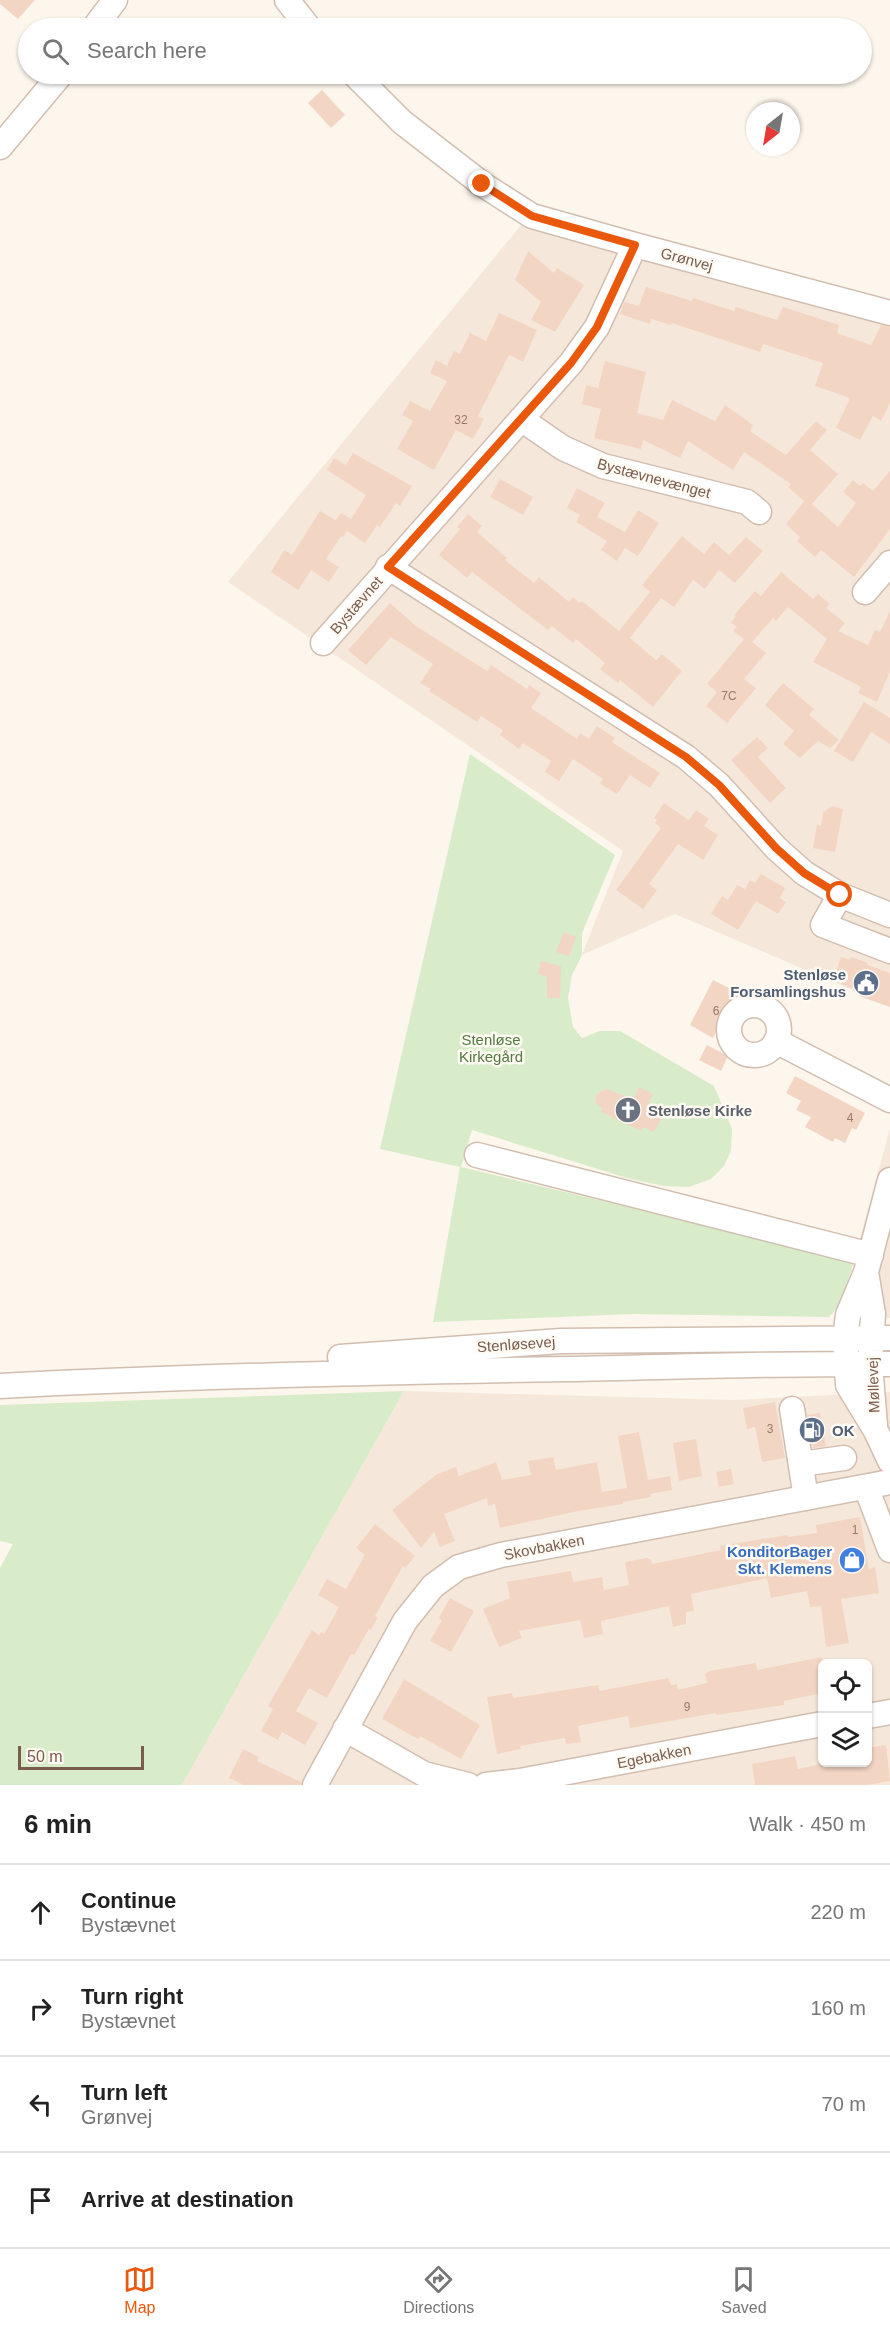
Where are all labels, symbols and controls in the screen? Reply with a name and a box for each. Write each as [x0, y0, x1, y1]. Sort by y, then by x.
search box [18, 18, 872, 84]
icon: search [39, 35, 72, 68]
text: Search here [87, 38, 207, 63]
north arrow [746, 102, 800, 156]
route end [468, 170, 494, 196]
street label: Grønvej [659, 244, 715, 274]
house number: 32 [454, 413, 468, 427]
street label: Bystævnevænget [595, 455, 713, 502]
street label: Bystævnet [326, 572, 386, 637]
house number: 7C [721, 689, 737, 703]
route start [826, 881, 852, 907]
place label: Stenløse Forsamlingshus [730, 966, 846, 1000]
public building icon: Stenløse Forsamlingshus [851, 968, 881, 998]
house number: 6 [713, 1004, 720, 1018]
park label: Stenløse Kirkegård [459, 1031, 523, 1065]
church icon: Stenløse Kirke [613, 1095, 643, 1125]
place label: Stenløse Kirke [648, 1102, 752, 1119]
house number: 4 [847, 1111, 854, 1125]
street label: Stenløsevej [476, 1333, 556, 1355]
street label: Møllevej [864, 1357, 882, 1413]
fuel station icon: OK [797, 1415, 827, 1445]
house number: 3 [767, 1422, 774, 1436]
place label: OK [832, 1422, 855, 1439]
house number: 1 [852, 1523, 859, 1537]
street label: Skovbakken [502, 1531, 586, 1563]
place label: KonditorBager Skt. Klemens [727, 1543, 832, 1577]
shop icon: KonditorBager Skt. Klemens [837, 1545, 867, 1575]
map controls [818, 1659, 872, 1767]
button: locate [818, 1659, 872, 1713]
house number: 9 [684, 1700, 691, 1714]
button: layers [818, 1713, 872, 1767]
street label: Egebakken [616, 1740, 692, 1772]
scale bar [18, 1743, 144, 1770]
text: 50 m [27, 1748, 63, 1765]
text: 6 min [24, 1809, 92, 1839]
text: Walk · 450 m [749, 1813, 866, 1835]
text: Continue [81, 1888, 176, 1913]
icon: ahead [24, 1896, 57, 1929]
text: 220 m [810, 1901, 866, 1923]
text: Bystævnet [81, 1914, 175, 1936]
text: Turn right [81, 1984, 183, 2009]
icon: right [24, 1992, 57, 2025]
text: 160 m [810, 1997, 866, 2019]
text: Bystævnet [81, 2010, 175, 2032]
text: Turn left [81, 2080, 167, 2105]
icon: left [24, 2088, 57, 2121]
text: 70 m [822, 2093, 866, 2115]
text: Grønvej [81, 2106, 152, 2128]
icon: arrive [24, 2184, 57, 2217]
text: Arrive at destination [81, 2187, 294, 2212]
tab: Map [123, 2263, 156, 2317]
tab: Directions [403, 2263, 474, 2317]
tab: Saved [721, 2263, 767, 2317]

